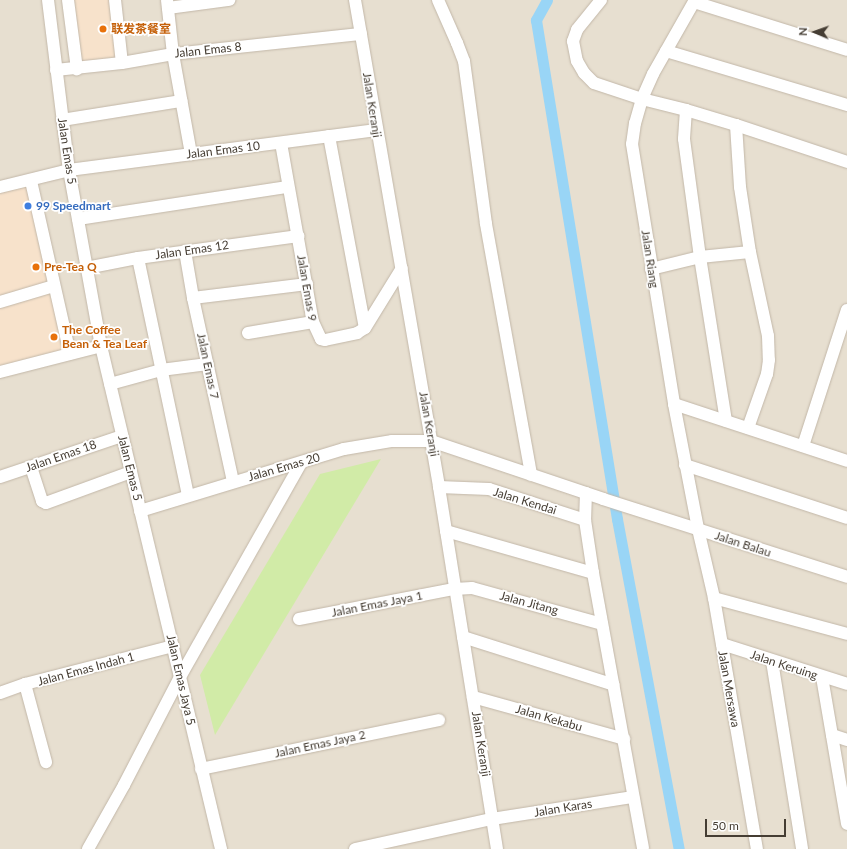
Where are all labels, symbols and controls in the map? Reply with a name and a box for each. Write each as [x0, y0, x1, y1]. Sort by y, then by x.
north arrow [795, 12, 835, 52]
place label: 联发茶餐室 [111, 22, 171, 36]
marker: 联发茶餐室 [98, 24, 108, 34]
text: N [796, 27, 809, 36]
street label: Jalan Emas 8 [174, 39, 242, 61]
street label: Jalan Keranji [360, 71, 384, 139]
street label: Jalan Emas 5 [55, 117, 79, 185]
street label: Jalan Emas 10 [185, 138, 261, 162]
place label: 99 Speedmart [36, 199, 111, 213]
marker: 99 Speedmart [23, 201, 33, 211]
street label: Jalan Riang [638, 229, 662, 289]
street label: Jalan Emas 12 [154, 238, 230, 262]
street label: Jalan Emas 9 [294, 254, 320, 322]
place label: Pre-Tea Q [44, 260, 97, 274]
marker: Pre-Tea Q [31, 262, 41, 272]
place label: The Coffee Bean & Tea Leaf [62, 323, 147, 351]
marker: The Coffee Bean & Tea Leaf [49, 332, 59, 342]
street label: Jalan Emas 7 [194, 332, 222, 400]
street label: Jalan Keranji [416, 390, 442, 458]
street label: Jalan Emas 5 [115, 434, 145, 502]
street label: Jalan Emas 18 [24, 437, 98, 475]
street label: Jalan Emas 20 [246, 450, 322, 484]
street label: Jalan Kendai [492, 485, 558, 517]
street label: Jalan Balau [713, 528, 773, 560]
street label: Jalan Emas Jaya 1 [330, 588, 424, 620]
street label: Jalan Jitang [498, 588, 560, 618]
street label: Jalan Emas Jaya 5 [164, 633, 198, 727]
street label: Jalan Keruing [748, 647, 820, 683]
street label: Jalan Emas Indah 1 [36, 649, 136, 689]
street label: Jalan Mersawa [715, 650, 743, 728]
street label: Jalan Kekabu [514, 702, 584, 734]
street label: Jalan Keranji [469, 710, 493, 778]
street label: Jalan Emas Jaya 2 [273, 727, 367, 761]
street label: Jalan Karas [533, 796, 593, 820]
scale bar [707, 811, 788, 837]
text: 50 m [712, 818, 739, 833]

